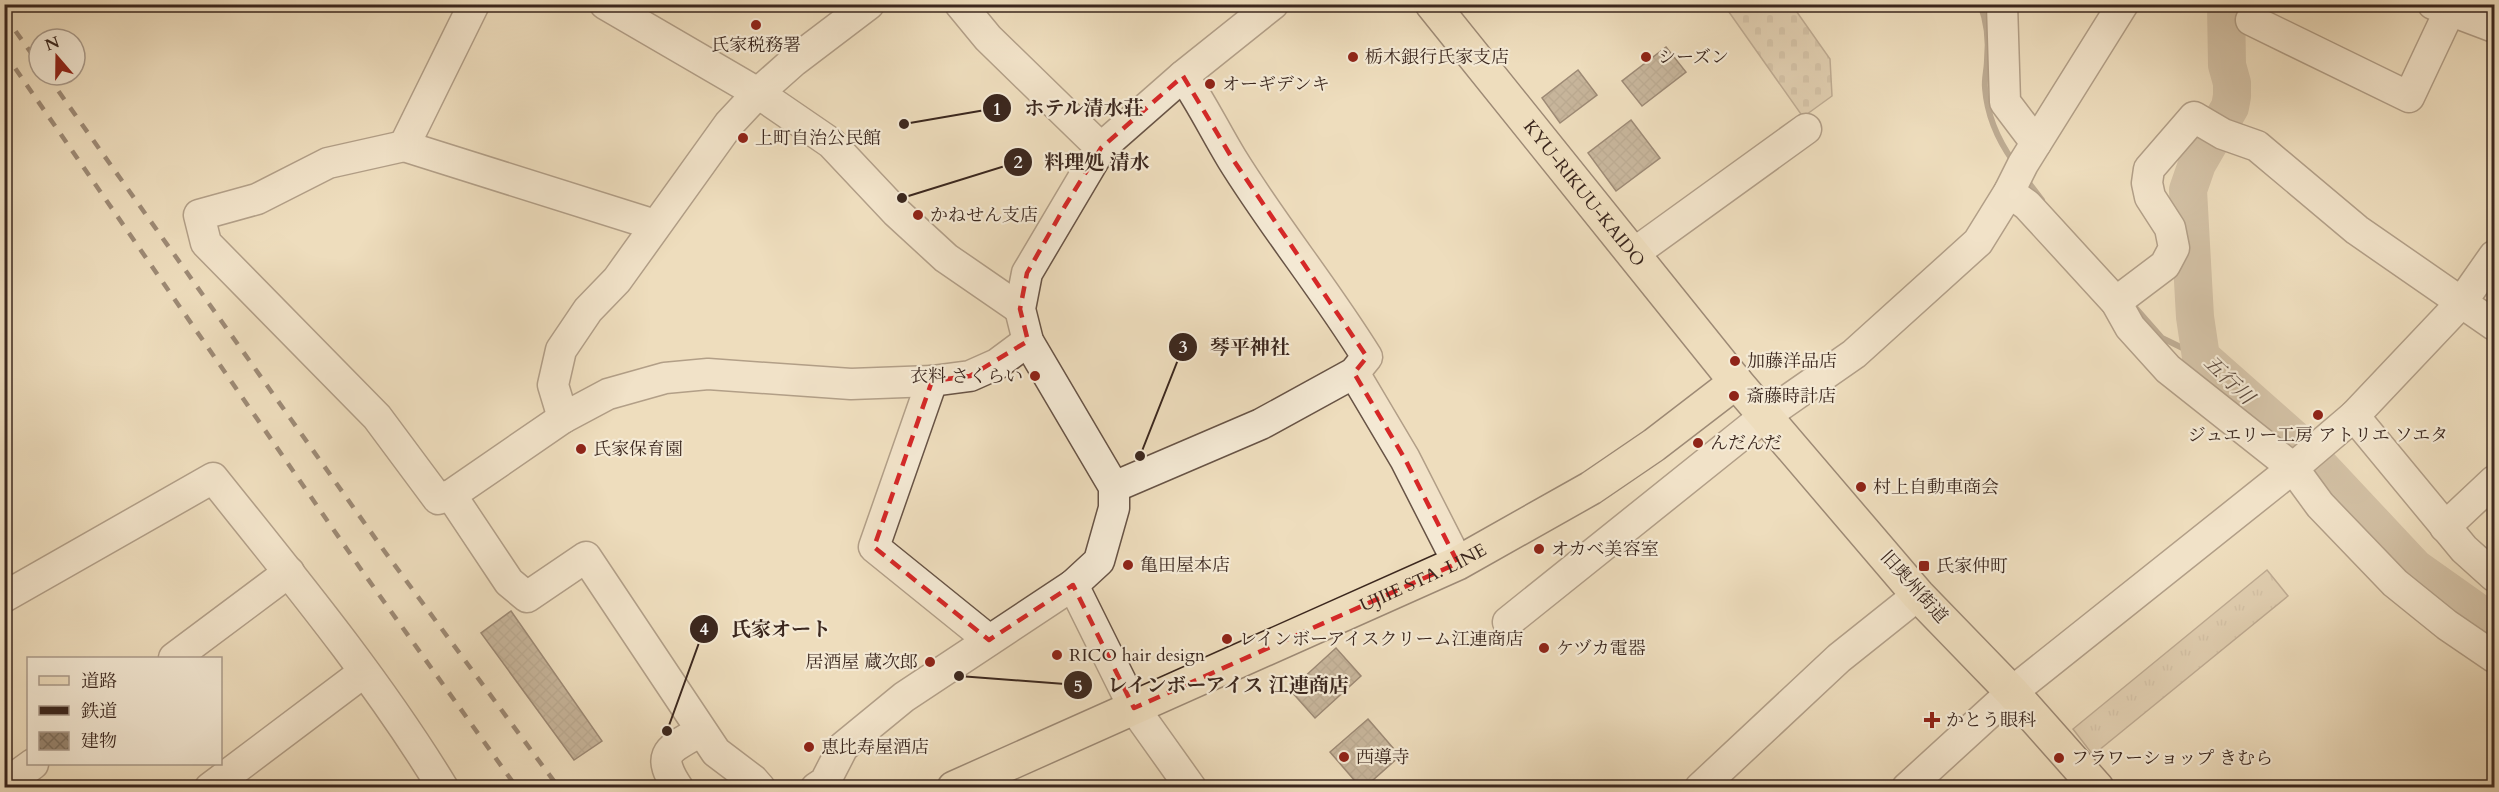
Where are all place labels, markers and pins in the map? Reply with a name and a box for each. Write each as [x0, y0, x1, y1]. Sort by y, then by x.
marker: 氏家税務署 [749, 18, 763, 32]
place label: 氏家税務署 [711, 33, 801, 58]
place label: 栃木銀行氏家支店 [1365, 45, 1509, 70]
place label: シーズン [1658, 45, 1729, 70]
marker: 栃木銀行氏家支店 [1346, 50, 1360, 64]
marker: シーズン [1639, 50, 1653, 64]
place label: オーギデンキ [1222, 72, 1330, 97]
marker: オーギデンキ [1203, 77, 1217, 91]
callout: ホテル清水荘 [982, 89, 1156, 127]
place label: 上町自治公民館 [755, 126, 881, 151]
marker: 上町自治公民館 [736, 131, 750, 145]
callout: 料理処 清水 [1003, 143, 1162, 181]
place label: かねせん支店 [930, 203, 1038, 228]
marker: かねせん支店 [911, 208, 925, 222]
callout: 琴平神社 [1168, 328, 1302, 366]
place label: 加藤洋品店 [1747, 349, 1837, 374]
marker: 加藤洋品店 [1728, 354, 1742, 368]
place label: 衣料 さくらい [910, 364, 1023, 389]
marker: 衣料 さくらい [1028, 369, 1042, 383]
place label: 斎藤時計店 [1746, 384, 1836, 409]
marker: 斎藤時計店 [1727, 389, 1741, 403]
marker: ジュエリー工房 アトリエ ソエタ [2311, 408, 2325, 422]
place label: ジュエリー工房 アトリエ ソエタ [2188, 423, 2448, 448]
place label: んだんだ [1710, 431, 1782, 456]
marker: んだんだ [1691, 436, 1705, 450]
place label: 氏家保育園 [593, 437, 683, 462]
marker: 氏家保育園 [574, 442, 588, 456]
place label: 村上自動車商会 [1873, 475, 1999, 500]
marker: 村上自動車商会 [1854, 480, 1868, 494]
place label: オカベ美容室 [1551, 537, 1658, 562]
marker: オカベ美容室 [1532, 542, 1546, 556]
place label: 亀田屋本店 [1140, 553, 1230, 578]
place label: 氏家仲町 [1936, 554, 2008, 579]
marker: 亀田屋本店 [1121, 558, 1135, 572]
marker: 氏家仲町 [1917, 559, 1931, 573]
callout: 氏家オート [689, 610, 843, 648]
place label: レインボーアイスクリーム江連商店 [1239, 627, 1523, 652]
marker: レインボーアイスクリーム江連商店 [1220, 632, 1234, 646]
place label: ケヅカ電器 [1556, 636, 1646, 661]
marker: ケヅカ電器 [1537, 641, 1551, 655]
place label: RICO hair design [1069, 643, 1206, 668]
marker: RICO hair design [1050, 648, 1064, 662]
place label: 居酒屋 蔵次郎 [805, 650, 918, 675]
marker: 居酒屋 蔵次郎 [923, 655, 937, 669]
callout: レインボーアイス 江連商店 [1063, 666, 1363, 704]
place label: かとう眼科 [1946, 708, 2036, 733]
marker: かとう眼科 [1923, 711, 1941, 729]
place label: 恵比寿屋酒店 [821, 735, 929, 760]
marker: 恵比寿屋酒店 [802, 740, 816, 754]
place label: 西導寺 [1356, 745, 1410, 770]
place label: フラワーショップ きむら [2071, 746, 2273, 771]
marker: 西導寺 [1337, 750, 1351, 764]
marker: フラワーショップ きむら [2052, 751, 2066, 765]

